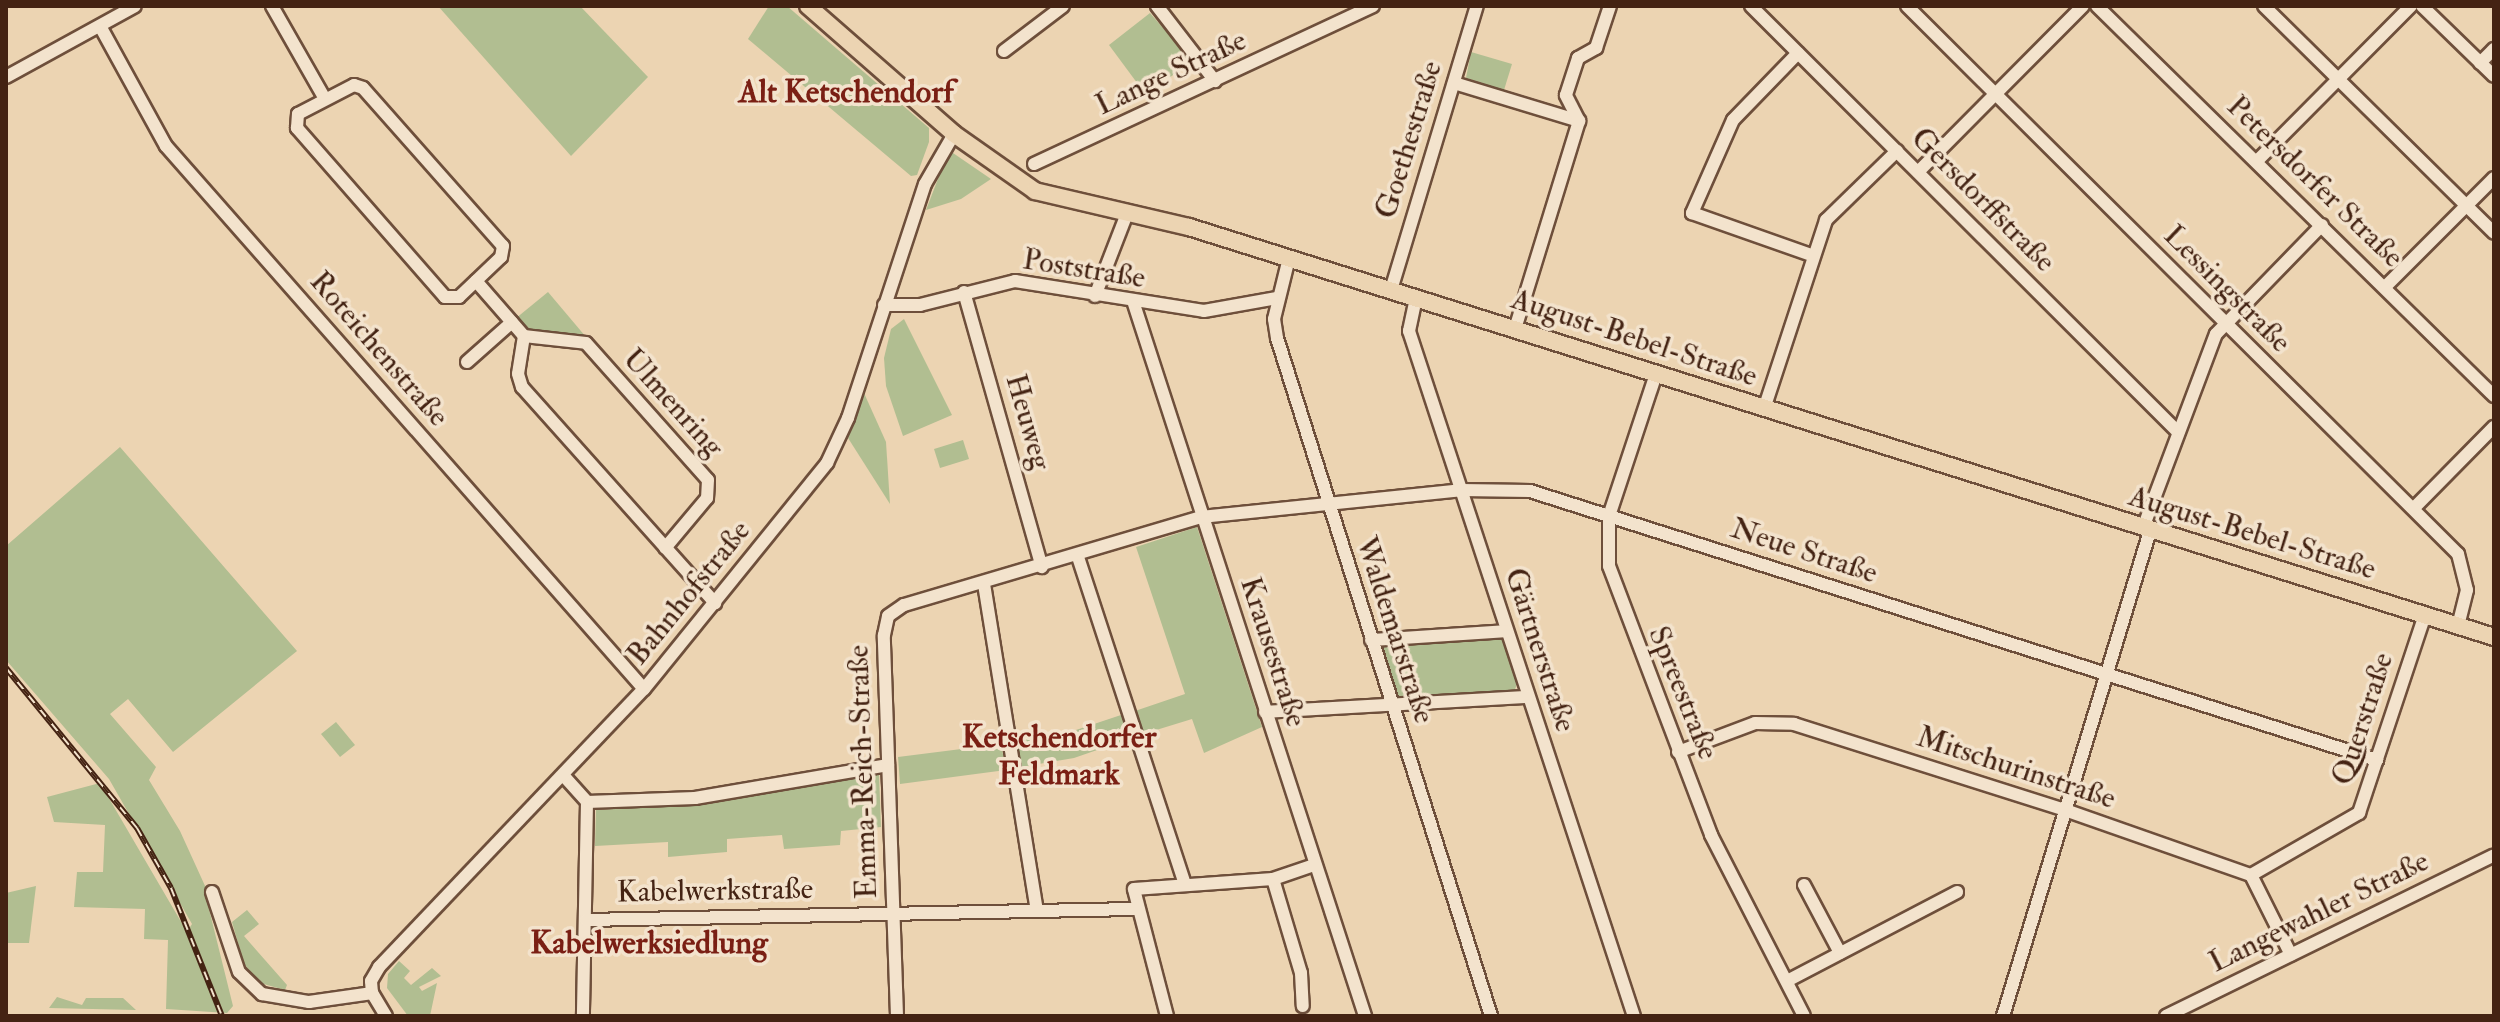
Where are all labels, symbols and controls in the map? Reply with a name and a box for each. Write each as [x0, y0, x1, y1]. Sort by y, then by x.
street label: Lange Straße [1090, 22, 1252, 124]
street label: Goethestraße [1368, 57, 1450, 223]
district label: Alt Ketschendorf [738, 73, 954, 111]
street label: Petersdorfer Straße [2219, 89, 2411, 275]
street label: Gersdorffstraße [1903, 120, 2063, 280]
street label: Lessingstraße [2156, 218, 2298, 360]
street label: Poststraße [1020, 242, 1148, 296]
street label: Roteichenstraße [302, 264, 456, 434]
street label: August-Bebel-Straße [1507, 281, 1761, 395]
street label: Ulmenring [615, 341, 731, 465]
street label: Heuweg [997, 370, 1059, 474]
street label: August-Bebel-Straße [2124, 478, 2380, 588]
street label: Neue Straße [1726, 510, 1882, 592]
street label: Bahnhofstraße [620, 514, 758, 672]
street label: Waldemarstraße [1348, 532, 1442, 728]
street label: Gärtnerstraße [1497, 564, 1583, 736]
street label: Krausestraße [1232, 573, 1314, 731]
street label: Spreestraße [1640, 621, 1726, 765]
street label: Emma-Reich-Straße [841, 644, 885, 900]
street label: Querstraße [2325, 648, 2401, 790]
district label: Ketschendorfer Feldmark [962, 719, 1156, 794]
street label: Mitschurinstraße [1912, 719, 2120, 817]
street label: Langewahler Straße [2203, 843, 2435, 981]
street label: Kabelwerkstraße [617, 871, 813, 911]
district label: Kabelwerksiedlung [530, 924, 768, 962]

